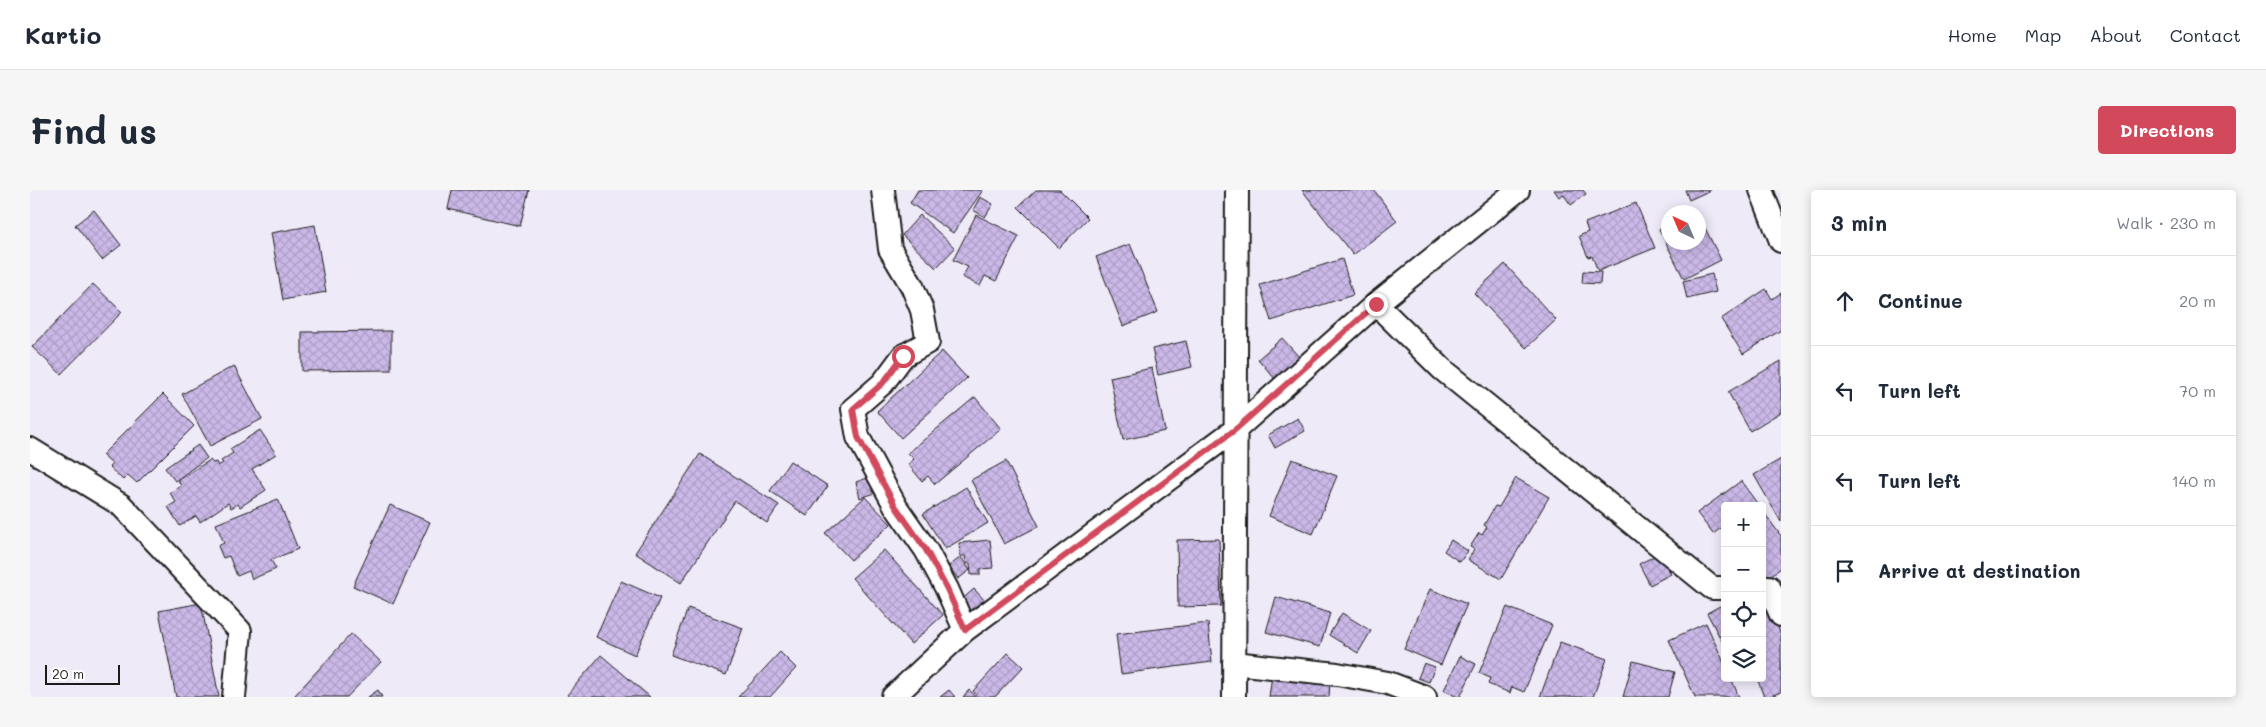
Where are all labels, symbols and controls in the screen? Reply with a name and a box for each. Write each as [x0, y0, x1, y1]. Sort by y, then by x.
text: Kartio [25, 19, 101, 50]
text: Home [1948, 23, 1997, 47]
text: Map [2025, 23, 2061, 47]
text: About [2089, 23, 2142, 47]
text: Contact [2170, 23, 2241, 47]
button: Directions [2098, 106, 2236, 154]
text: Find us [30, 107, 157, 153]
north arrow [1661, 205, 1706, 250]
text: 3 min [1831, 209, 1887, 236]
text: Walk · 230 m [2116, 212, 2216, 233]
icon: ahead [1831, 287, 1859, 315]
text: Continue [1878, 288, 1963, 313]
text: 20 m [2179, 290, 2216, 311]
route end [1365, 293, 1388, 316]
route start [892, 345, 915, 368]
icon: left [1831, 377, 1859, 405]
text: Turn left [1878, 378, 1961, 403]
text: 70 m [2179, 380, 2216, 401]
icon: left [1831, 467, 1859, 495]
text: Turn left [1878, 468, 1961, 493]
text: 140 m [2172, 470, 2216, 491]
map controls [1721, 502, 1766, 682]
button: + [1721, 502, 1766, 547]
button: − [1721, 547, 1766, 592]
icon: arrive [1831, 557, 1859, 585]
text: Arrive at destination [1878, 558, 2081, 583]
button: locate [1721, 592, 1766, 637]
button: layers [1721, 637, 1766, 682]
scale bar [45, 662, 120, 685]
text: 20 m [52, 664, 84, 683]

